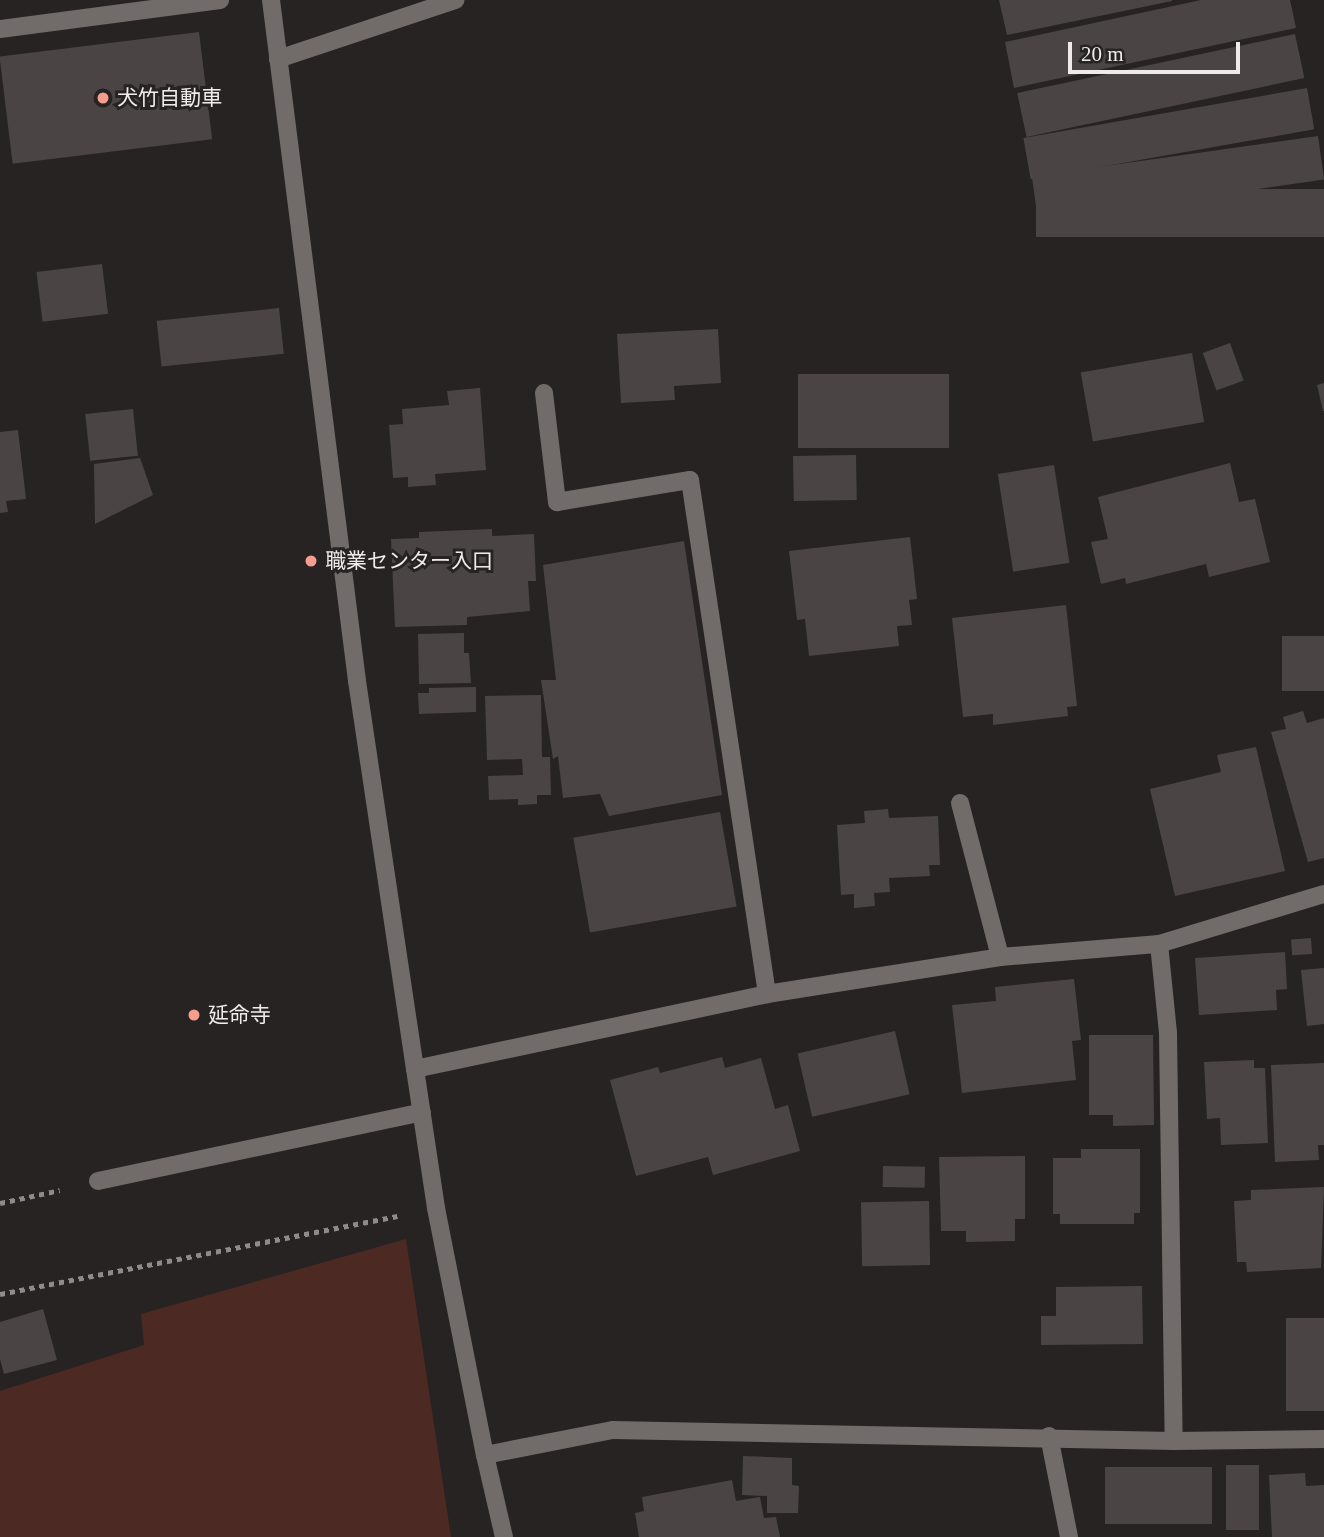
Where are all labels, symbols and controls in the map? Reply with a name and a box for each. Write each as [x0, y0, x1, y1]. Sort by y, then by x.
scale bar [1072, 28, 1244, 72]
text: 20 m [1081, 42, 1124, 66]
place label: 犬竹自動車 [117, 85, 222, 111]
marker: 犬竹自動車 [95, 90, 111, 106]
place label: 職業センター入口 [325, 548, 493, 574]
marker: 職業センター入口 [303, 553, 319, 569]
place label: 延命寺 [208, 1002, 271, 1028]
marker: 延命寺 [186, 1007, 202, 1023]

